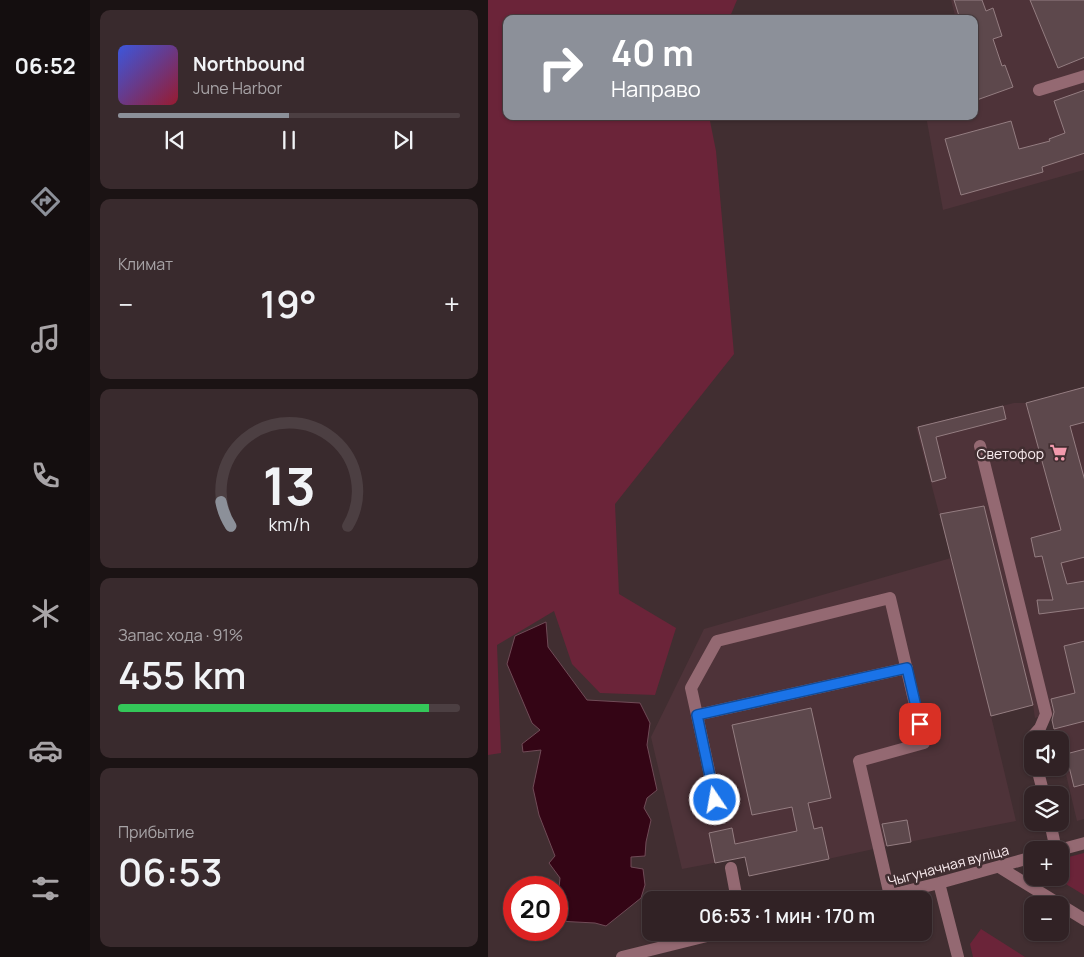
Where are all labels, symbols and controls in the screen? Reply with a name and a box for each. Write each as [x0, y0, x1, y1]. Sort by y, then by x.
text: 40 m [611, 29, 694, 77]
icon: right [528, 35, 593, 100]
text: 06:52 [14, 51, 76, 81]
text: Northbound [193, 51, 305, 77]
text: Направо [611, 74, 701, 104]
text: June Harbor [193, 77, 282, 99]
icon: previous [161, 126, 189, 154]
icon: pause [275, 126, 303, 154]
icon: next [389, 126, 417, 154]
icon: directions [28, 184, 63, 219]
text: Климат [118, 253, 173, 275]
text: 19° [260, 277, 317, 329]
text: − [118, 285, 133, 323]
text: + [444, 285, 460, 323]
icon: music [28, 321, 63, 356]
supermarket icon: Светофор [1048, 443, 1068, 463]
place label: Светофор [977, 444, 1044, 463]
text: 13 [262, 450, 316, 521]
icon: phone [28, 458, 63, 493]
text: km/h [268, 512, 310, 536]
icon: climate [28, 596, 63, 631]
text: Запас хода · 91% [118, 624, 243, 646]
text: 455 km [118, 648, 246, 700]
pin [899, 703, 941, 745]
icon: arrive [906, 710, 934, 738]
map controls [1024, 731, 1069, 941]
button: sound [1024, 731, 1069, 776]
icon: car [28, 733, 63, 768]
position arrow [688, 773, 740, 825]
button: layers [1024, 786, 1069, 831]
text: Прибытие [118, 821, 194, 843]
street label: Чыгуначная вуліца [885, 840, 1011, 890]
button: + [1024, 841, 1069, 886]
text: 06:53 [118, 845, 222, 897]
icon: filters [28, 871, 63, 906]
speed limit sign: 20 [503, 876, 568, 941]
button: − [1024, 896, 1069, 941]
text: 06:53 · 1 мин · 170 m [699, 903, 875, 929]

